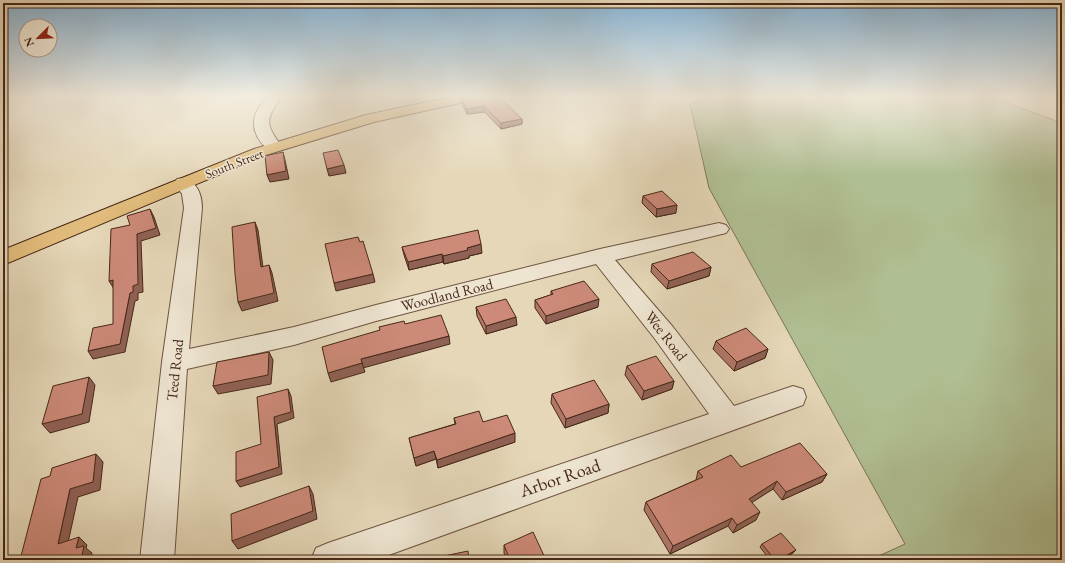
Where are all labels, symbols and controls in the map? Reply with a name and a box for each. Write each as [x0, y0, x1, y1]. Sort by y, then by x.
north arrow [18, 18, 58, 58]
text: N [21, 35, 37, 49]
street label: South Street [203, 145, 266, 182]
street label: Woodland Road [399, 274, 495, 315]
street label: Wee Road [641, 307, 692, 365]
street label: Teed Road [162, 338, 187, 402]
street label: Arbor Road [515, 453, 604, 502]

